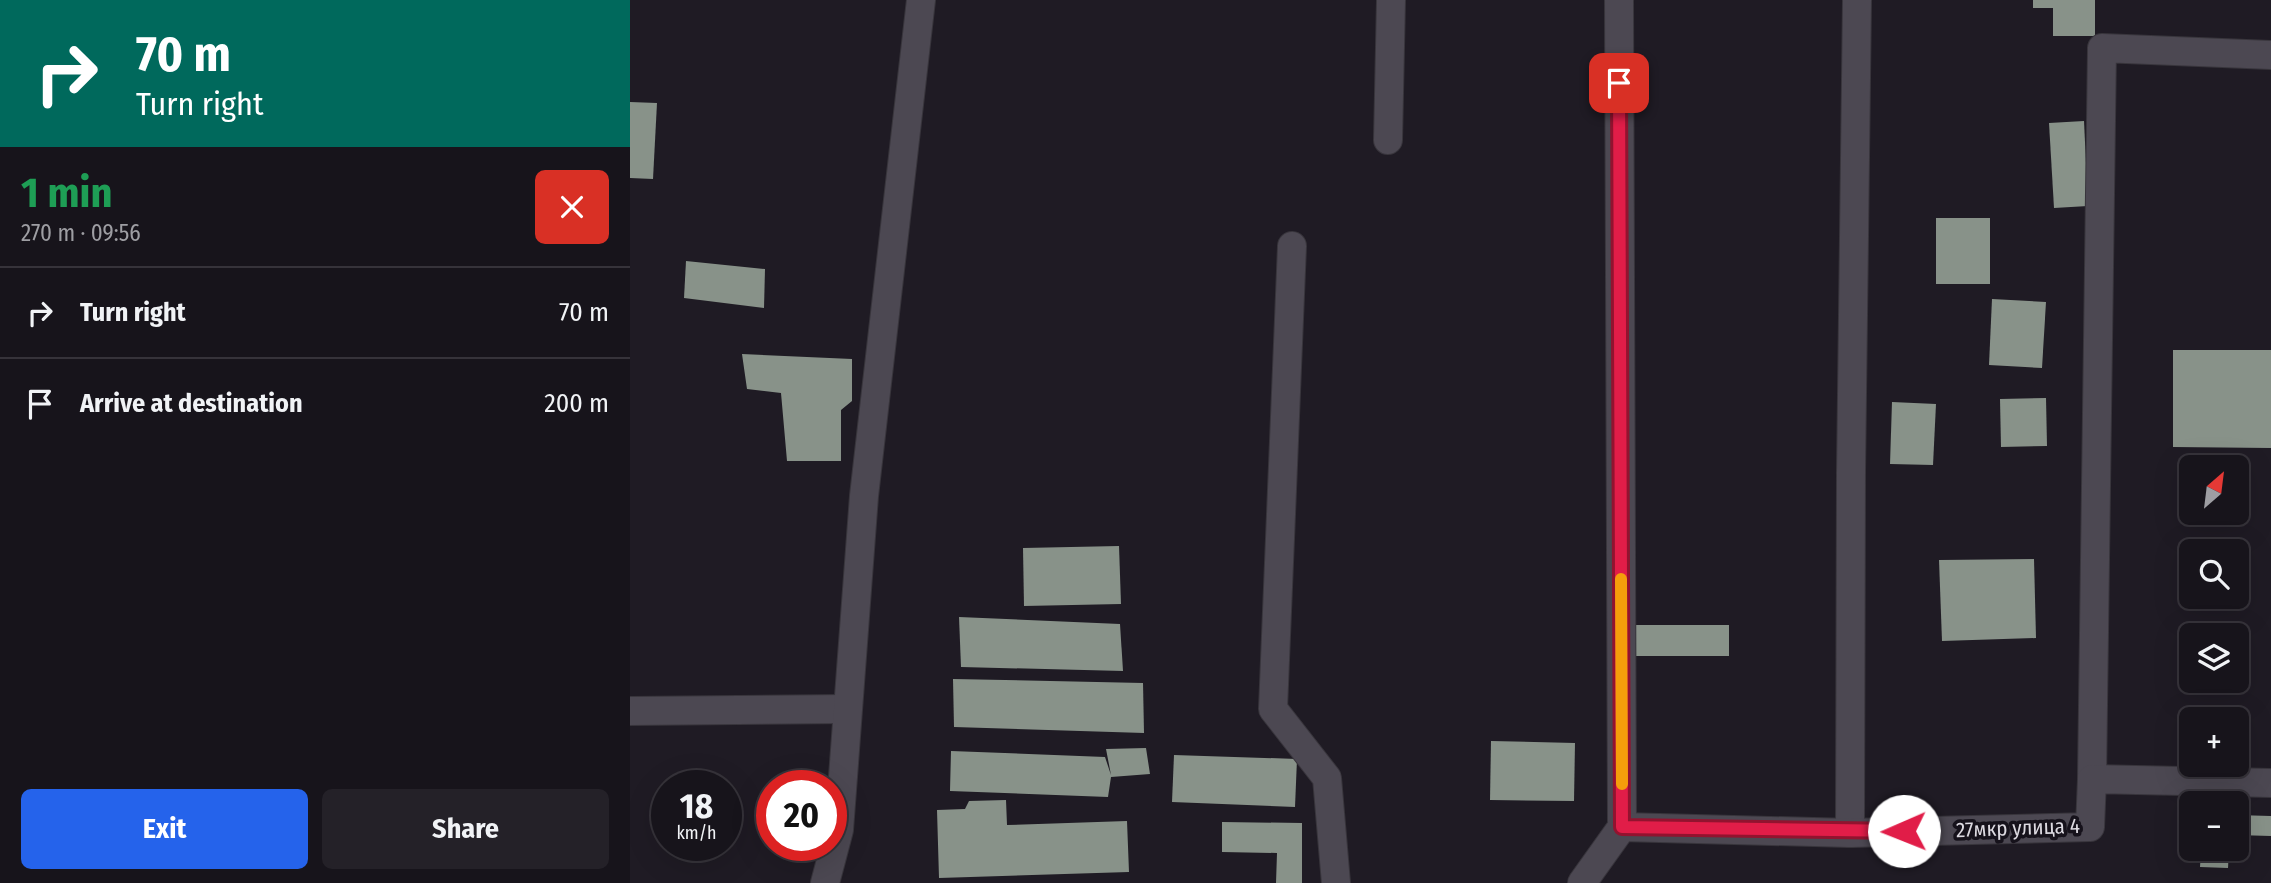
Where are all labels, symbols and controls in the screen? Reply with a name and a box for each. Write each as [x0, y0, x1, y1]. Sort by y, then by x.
text: 70 m [136, 25, 231, 84]
icon: right [21, 28, 112, 119]
pin [1589, 53, 1649, 113]
icon: arrive [1600, 64, 1638, 102]
text: Turn right [136, 85, 263, 123]
text: 1 min [21, 168, 112, 218]
button: close [535, 170, 609, 244]
text: 270 m · 09:56 [21, 219, 141, 247]
icon: right [21, 294, 59, 332]
text: Turn right [80, 297, 186, 328]
text: 70 m [559, 297, 609, 328]
icon: arrive [21, 385, 59, 423]
text: Arrive at destination [80, 388, 303, 419]
text: 200 m [544, 388, 609, 419]
north arrow [2179, 455, 2249, 525]
map controls [2179, 455, 2249, 861]
button: search [2179, 539, 2249, 609]
button: layers [2179, 623, 2249, 693]
button: + [2179, 707, 2249, 777]
speed limit sign: 20 [756, 770, 847, 861]
text: 18 [680, 785, 713, 827]
button: Exit [21, 789, 308, 869]
button: Share [322, 789, 609, 869]
button: − [2179, 791, 2249, 861]
position arrow [1867, 794, 1941, 868]
street label: 27мкр улица 4 [1956, 813, 2080, 843]
text: km/h [676, 822, 717, 844]

